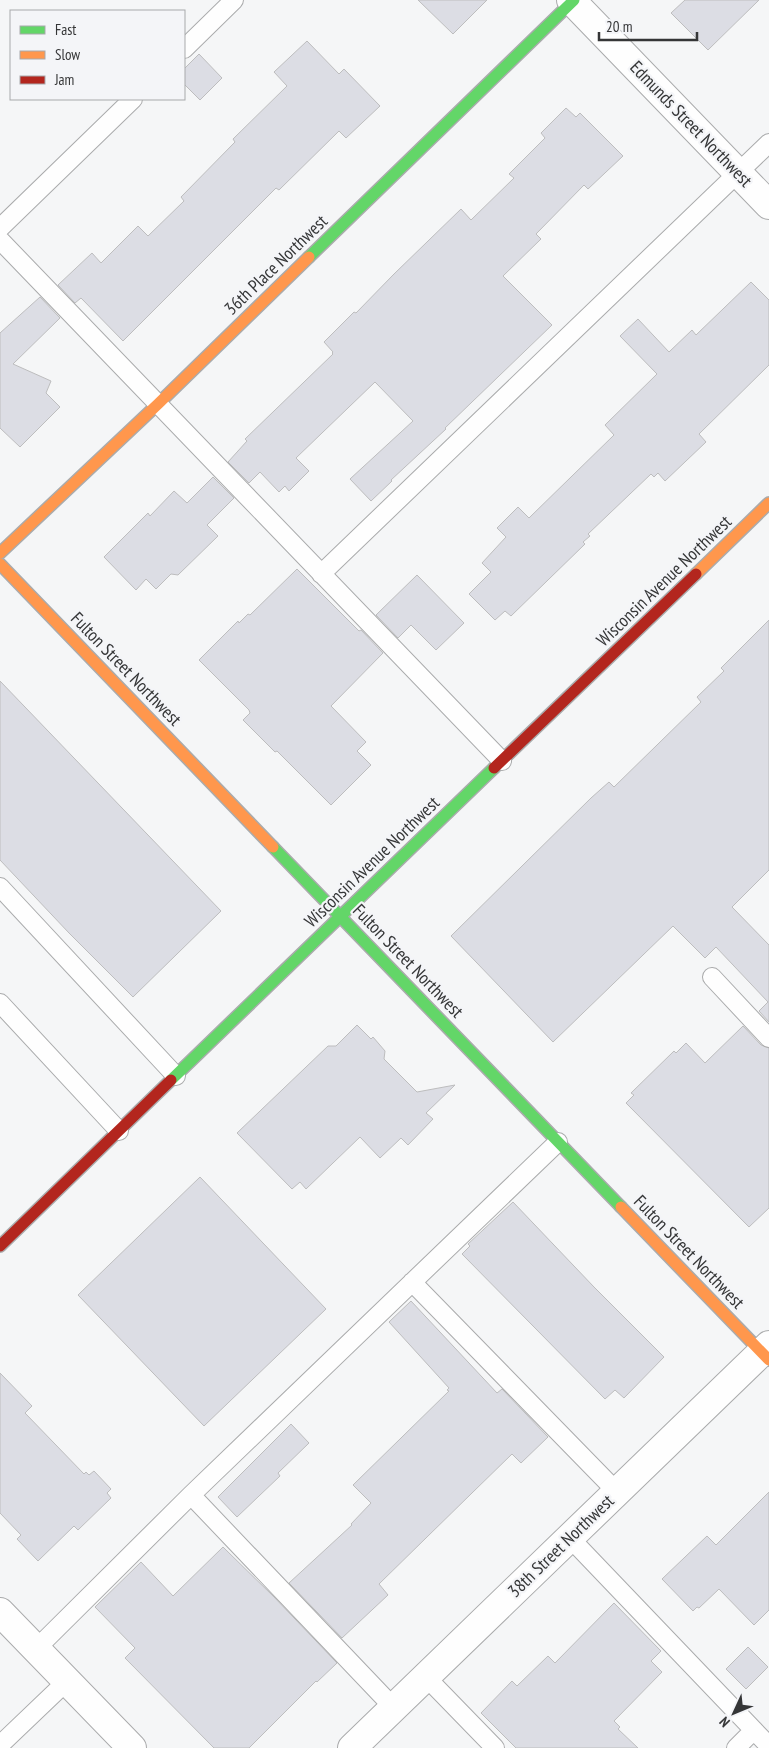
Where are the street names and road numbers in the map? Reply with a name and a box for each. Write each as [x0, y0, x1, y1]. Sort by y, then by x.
street label: Edmunds Street Northwest [625, 56, 757, 192]
street label: 36th Place Northwest [219, 210, 332, 320]
street label: Wisconsin Avenue Northwest [591, 510, 736, 651]
street label: Fulton Street Northwest [66, 607, 187, 730]
street label: Wisconsin Avenue Northwest [299, 791, 444, 932]
street label: Fulton Street Northwest [348, 899, 469, 1022]
street label: Fulton Street Northwest [629, 1190, 750, 1313]
street label: 38th Street Northwest [503, 1489, 619, 1602]

